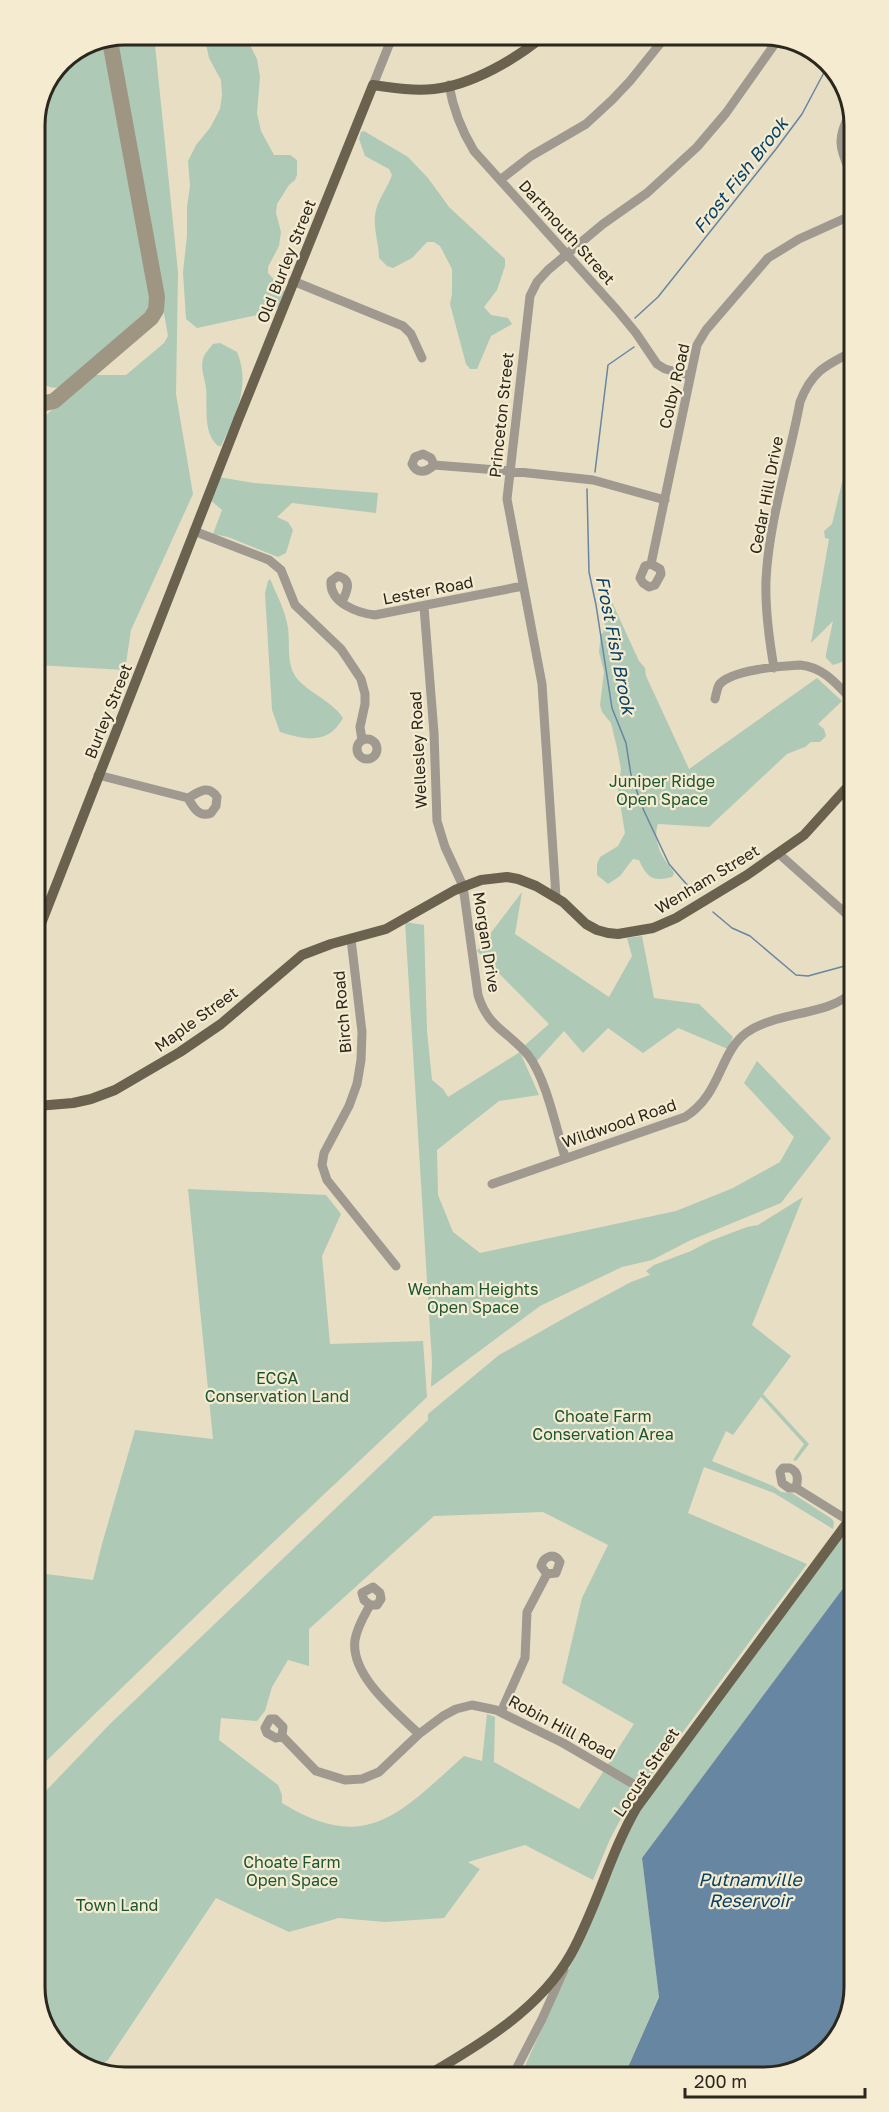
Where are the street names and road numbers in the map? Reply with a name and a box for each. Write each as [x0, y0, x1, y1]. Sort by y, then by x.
street label: Dartmouth Street [515, 175, 619, 289]
street label: Old Burley Street [252, 196, 320, 326]
street label: Colby Road [654, 341, 694, 431]
street label: Princeton Street [484, 351, 518, 479]
street label: Cedar Hill Drive [745, 434, 787, 556]
street label: Lester Road [381, 571, 475, 609]
street label: Burley Street [80, 660, 136, 762]
street label: Wellesley Road [405, 691, 431, 809]
street label: Wenham Street [651, 840, 763, 918]
street label: Morgan Drive [469, 890, 505, 994]
street label: Birch Road [328, 970, 356, 1054]
street label: Maple Street [150, 982, 242, 1056]
street label: Wildwood Road [559, 1094, 679, 1152]
street label: Robin Hill Road [505, 1690, 619, 1764]
street label: Locust Street [609, 1724, 683, 1820]

